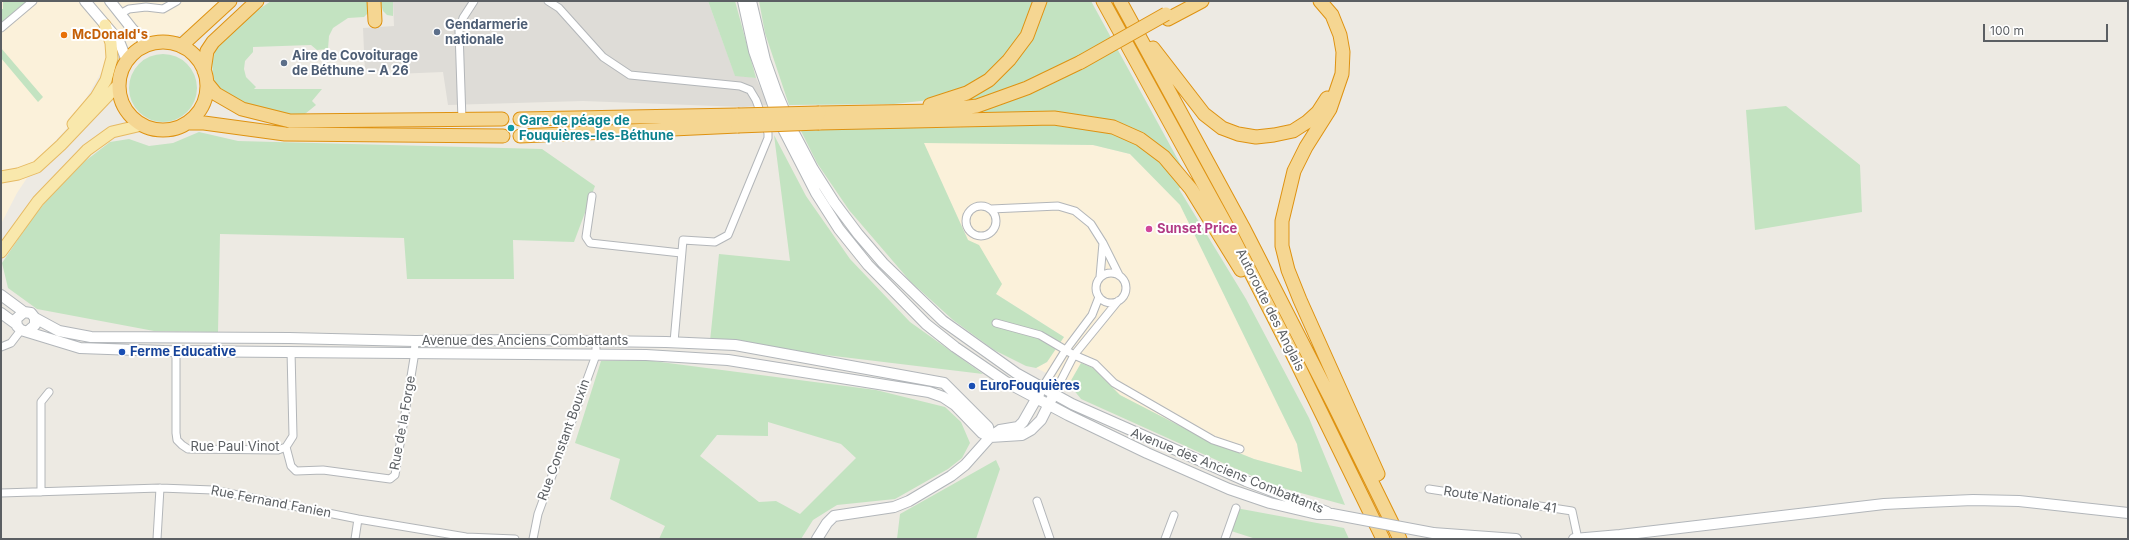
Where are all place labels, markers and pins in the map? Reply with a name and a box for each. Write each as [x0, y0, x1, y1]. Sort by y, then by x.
place label: Gendarmerie nationale [445, 17, 528, 48]
place label: McDonald's [72, 27, 148, 43]
marker: Gendarmerie nationale [432, 27, 442, 37]
marker: McDonald's [59, 30, 69, 40]
place label: Aire de Covoiturage de Béthune − A 26 [292, 48, 418, 79]
marker: Aire de Covoiturage de Béthune − A 26 [279, 58, 289, 68]
place label: Gare de péage de Fouquières-les-Béthune [519, 113, 674, 144]
marker: Gare de péage de Fouquières-les-Béthune [506, 123, 516, 133]
place label: Sunset Price [1157, 221, 1237, 237]
marker: Sunset Price [1144, 224, 1154, 234]
place label: Ferme Educative [130, 344, 236, 360]
marker: Ferme Educative [117, 347, 127, 357]
place label: EuroFouquières [980, 378, 1080, 394]
marker: EuroFouquières [967, 381, 977, 391]

